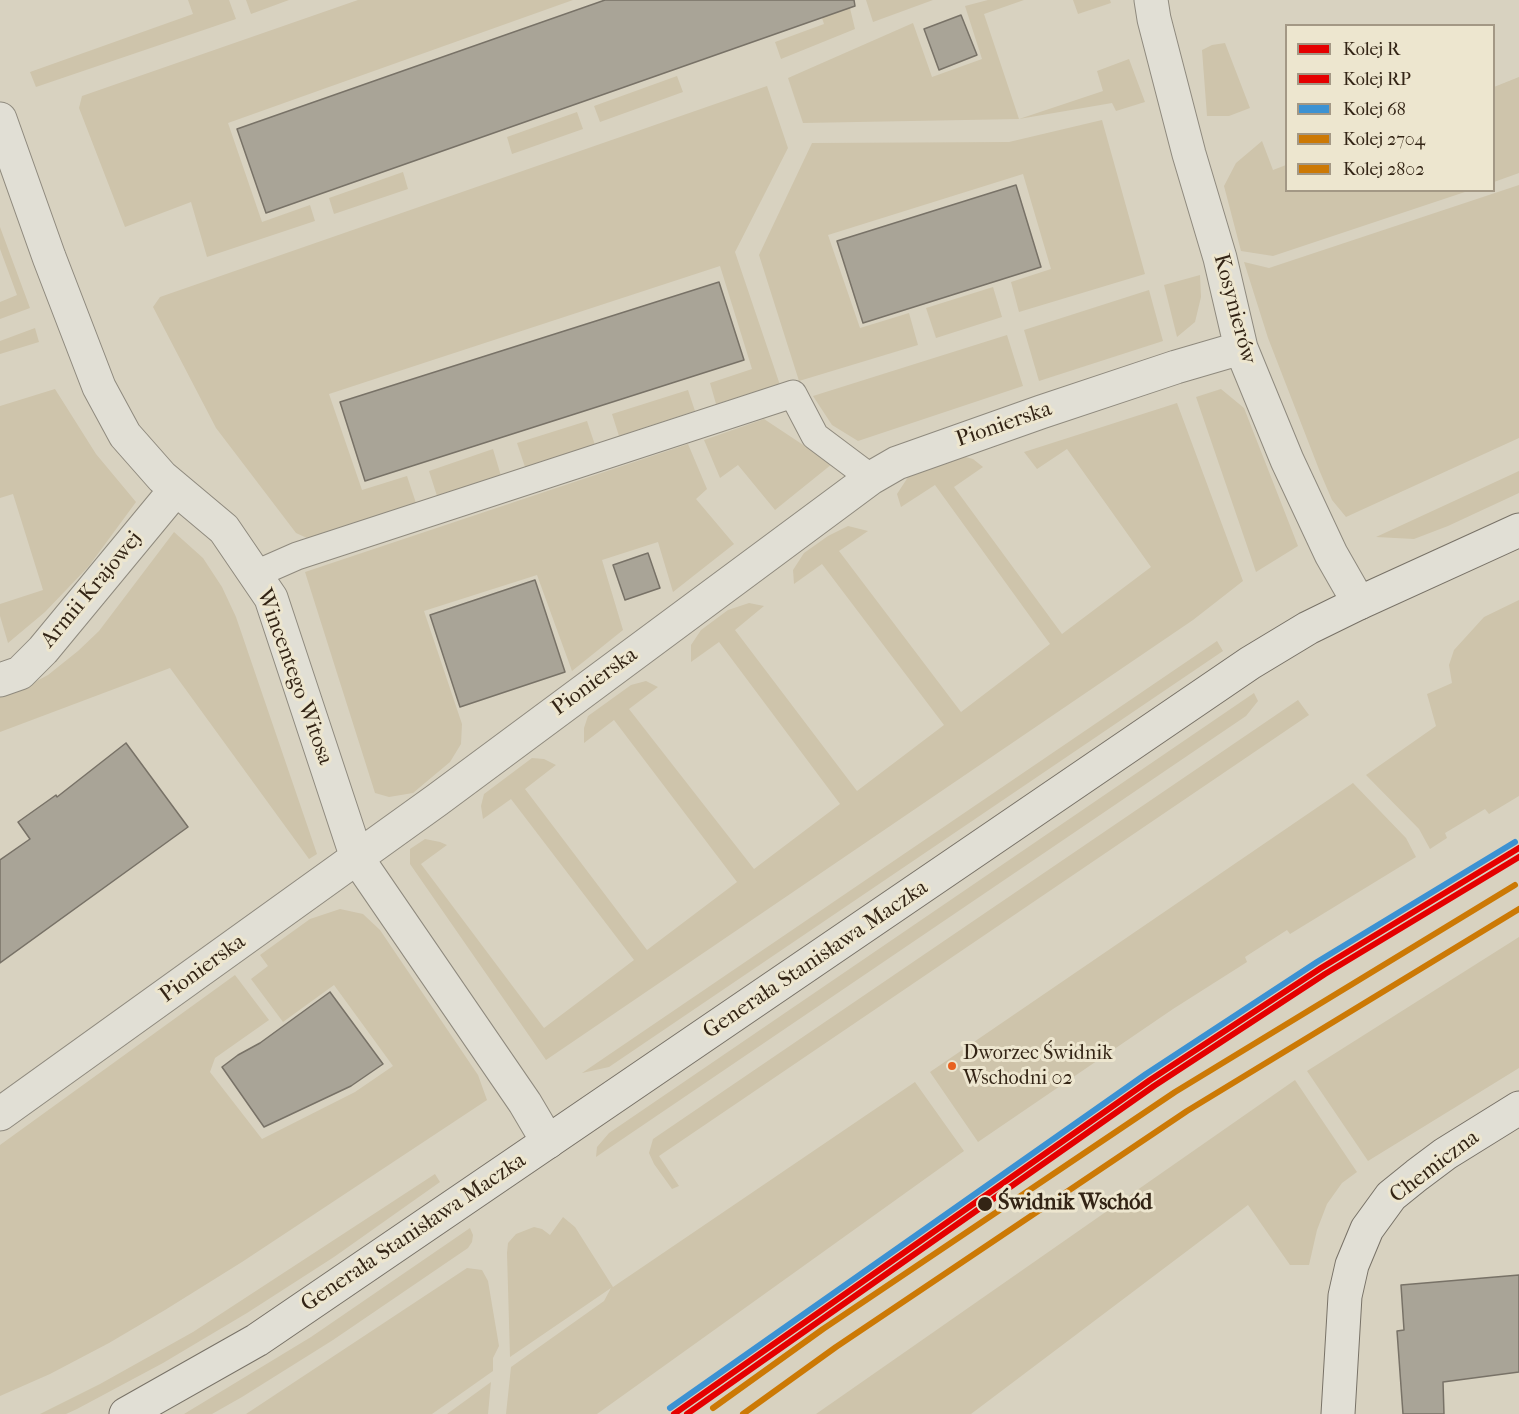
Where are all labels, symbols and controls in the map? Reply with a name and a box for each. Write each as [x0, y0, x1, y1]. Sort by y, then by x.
legend [1285, 24, 1495, 192]
text: Kolej R [1343, 39, 1400, 60]
text: Kolej RP [1343, 69, 1411, 90]
text: Kolej 68 [1343, 99, 1406, 120]
text: Kolej 2704 [1343, 129, 1425, 150]
text: Kolej 2802 [1343, 159, 1424, 180]
street label: Kosynierów [1207, 251, 1261, 367]
street label: Pionierska [953, 396, 1055, 454]
street label: Armii Krajowej [36, 526, 148, 654]
street label: Wincentego Witosa [250, 585, 338, 769]
street label: Pionierska [547, 642, 643, 722]
street label: Generała Stanisława Maczka [699, 875, 933, 1045]
street label: Pionierska [155, 929, 251, 1009]
place label: Dworzec Świdnik Wschodni 02 [963, 1042, 1112, 1089]
marker: Dworzec Świdnik Wschodni 02 [946, 1060, 958, 1072]
street label: Chemiczna [1385, 1125, 1485, 1209]
street label: Generała Stanisława Maczka [297, 1148, 531, 1318]
place label: Świdnik Wschód [998, 1191, 1152, 1217]
marker: Świdnik Wschód [976, 1195, 994, 1213]

